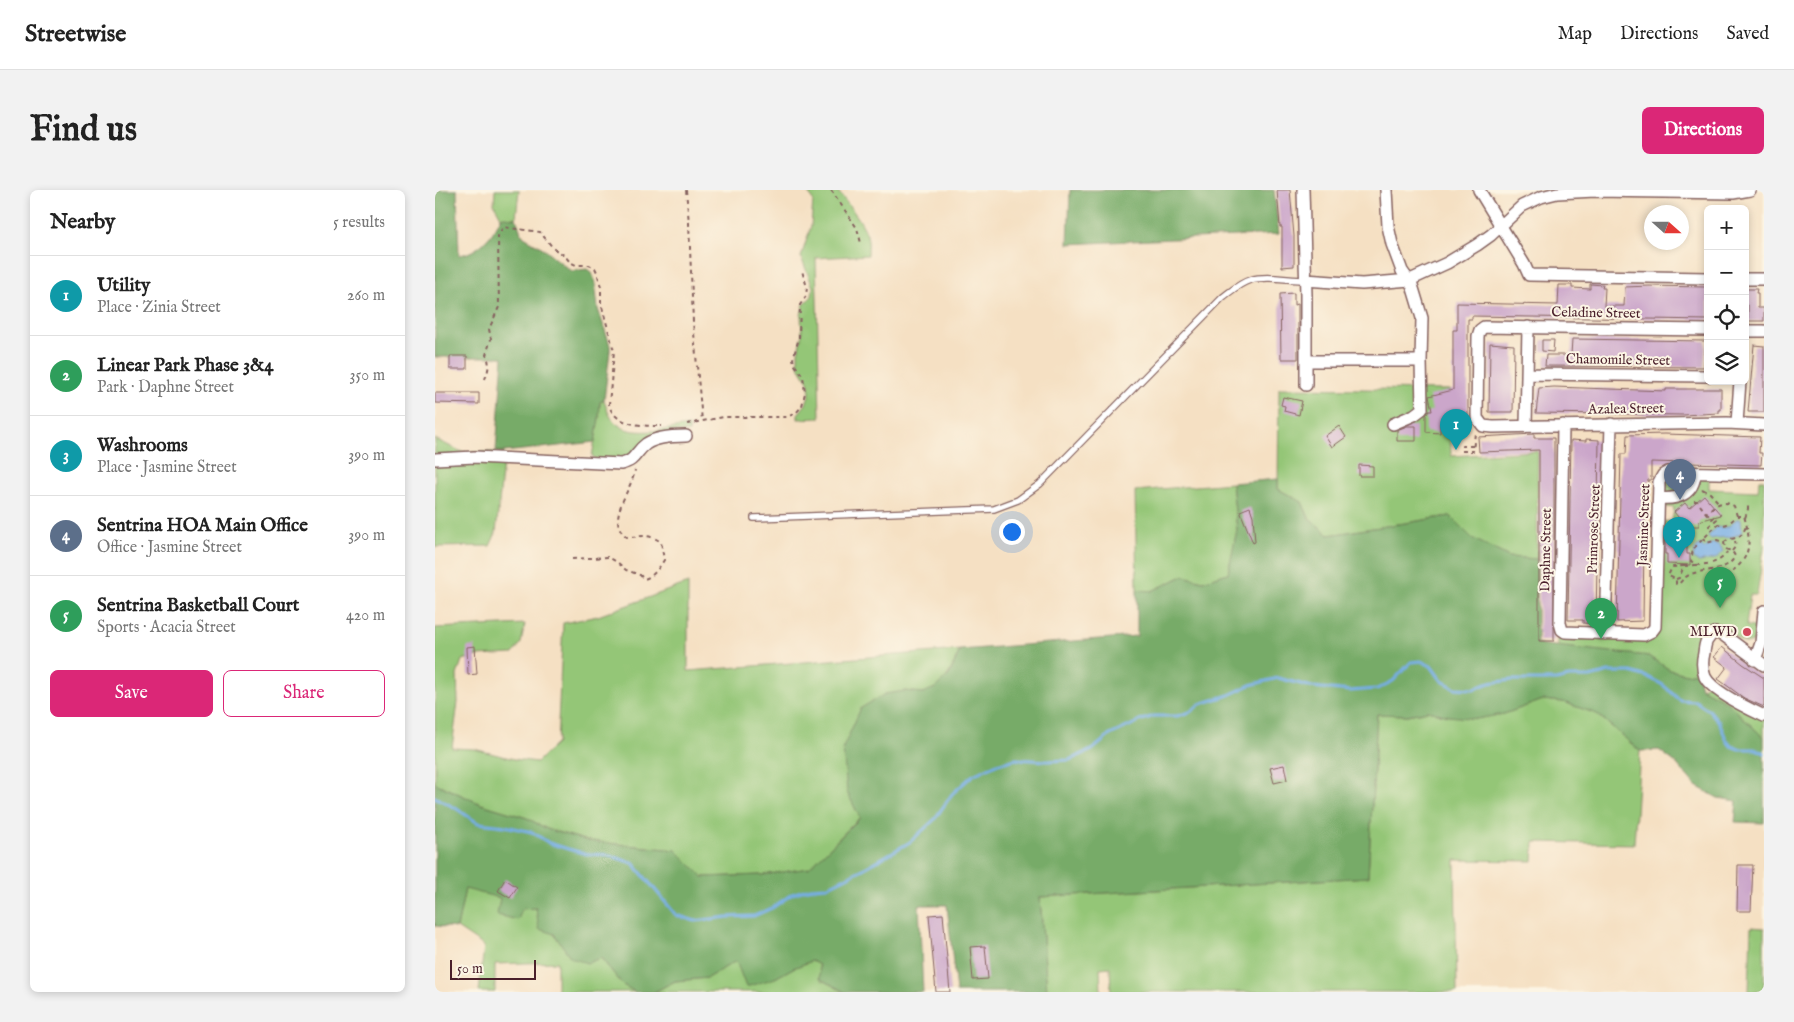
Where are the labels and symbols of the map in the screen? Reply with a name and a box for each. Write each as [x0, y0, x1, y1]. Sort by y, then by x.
north arrow [1644, 205, 1689, 250]
street label: Celadine Street [1551, 303, 1641, 323]
street label: Chamomile Street [1566, 350, 1671, 370]
street label: Azalea Street [1587, 399, 1664, 419]
pin: 1 [1440, 409, 1472, 450]
pin: 4 [1664, 459, 1696, 500]
street label: Jasmine Street [1633, 483, 1654, 569]
street label: Primrose Street [1583, 484, 1605, 574]
street label: Daphne Street [1536, 508, 1556, 592]
pin: 3 [1663, 517, 1695, 558]
your location [999, 519, 1025, 545]
pin: 5 [1704, 567, 1736, 608]
pin: 2 [1585, 598, 1617, 639]
place label: MLWD [1690, 623, 1737, 641]
marker: MLWD [1741, 626, 1753, 638]
scale bar [450, 957, 536, 980]

